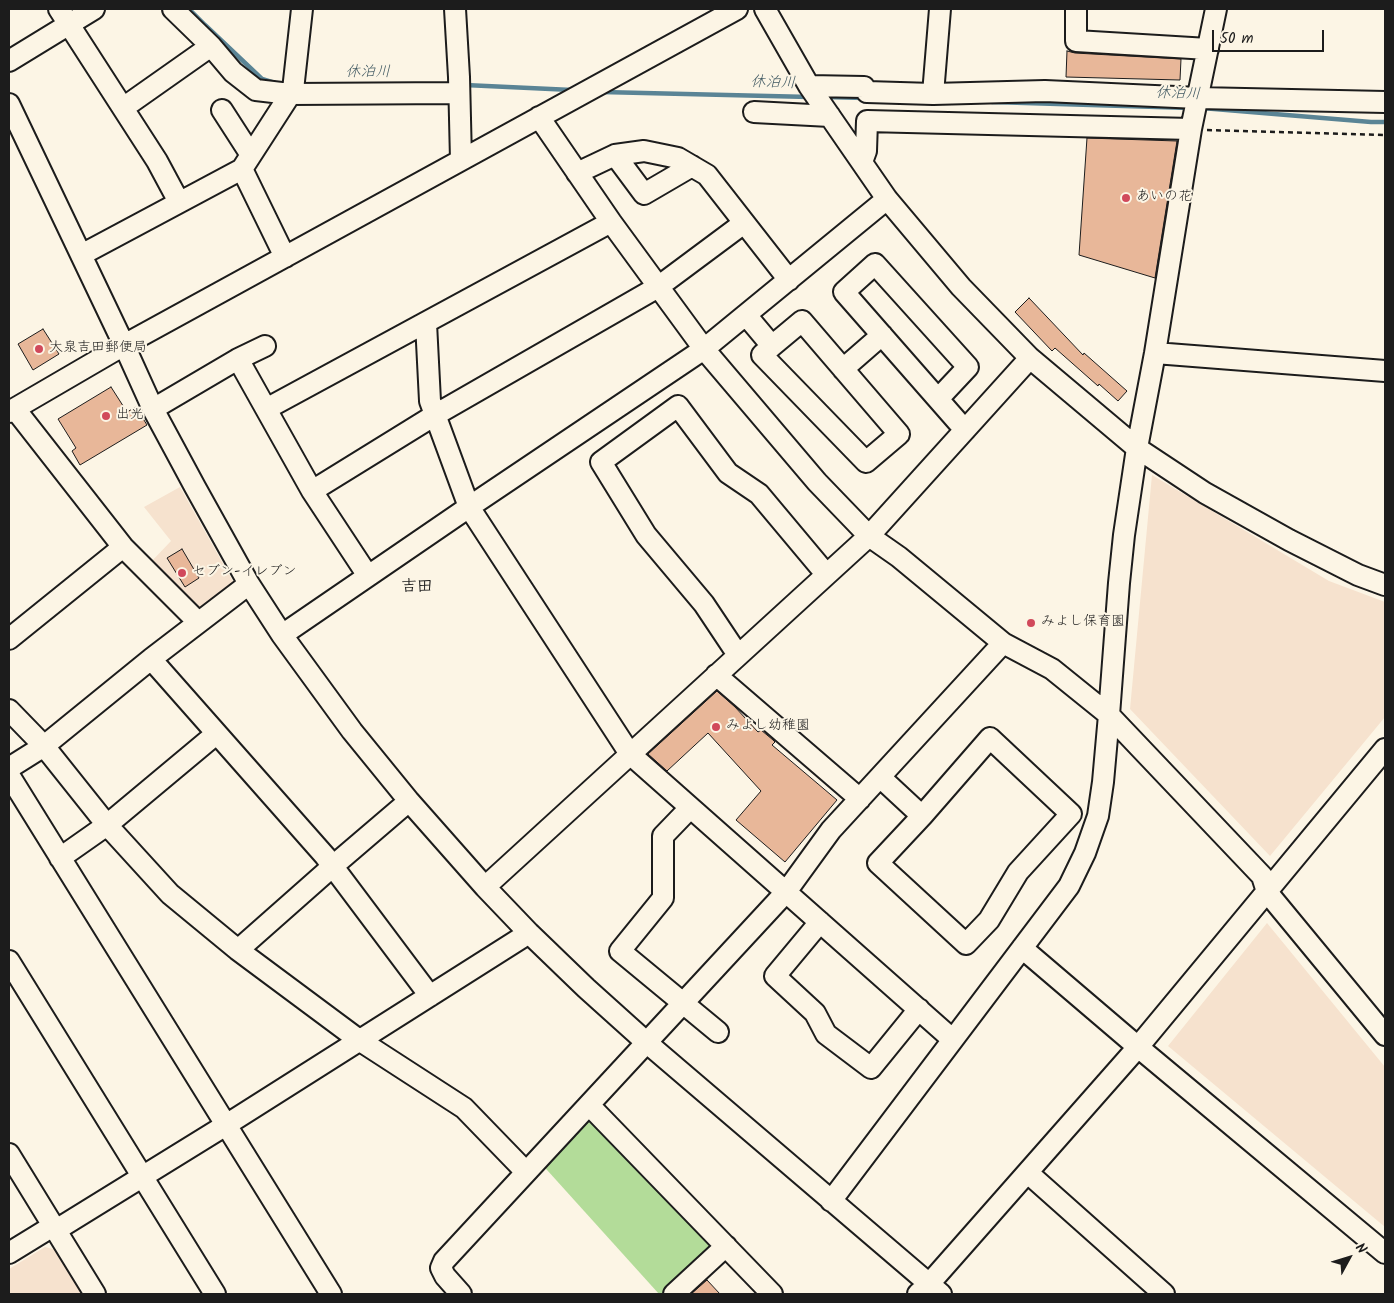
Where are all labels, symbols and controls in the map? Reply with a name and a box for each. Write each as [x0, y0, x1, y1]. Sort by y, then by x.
scale bar [1214, 20, 1326, 52]
text: 50 m [1220, 27, 1254, 51]
water label: 休泊川 [346, 64, 390, 82]
water label: 休泊川 [750, 74, 796, 94]
water label: 休泊川 [1155, 85, 1201, 105]
place label: あいの花 [1136, 190, 1192, 206]
marker: あいの花 [1120, 192, 1132, 204]
place label: 大泉吉田郵便局 [49, 341, 147, 357]
marker: 大泉吉田郵便局 [33, 343, 45, 355]
place label: 出光 [116, 408, 144, 424]
marker: 出光 [100, 410, 112, 422]
place label: セブン-イレブン [192, 565, 296, 581]
marker: セブン-イレブン [176, 567, 188, 579]
district label: 吉田 [401, 578, 433, 598]
place label: みよし保育園 [1041, 615, 1125, 631]
marker: みよし保育園 [1025, 617, 1037, 629]
place label: みよし幼稚園 [726, 719, 810, 735]
marker: みよし幼稚園 [710, 721, 722, 733]
north arrow [1324, 1233, 1374, 1283]
text: N [1349, 1238, 1372, 1259]

